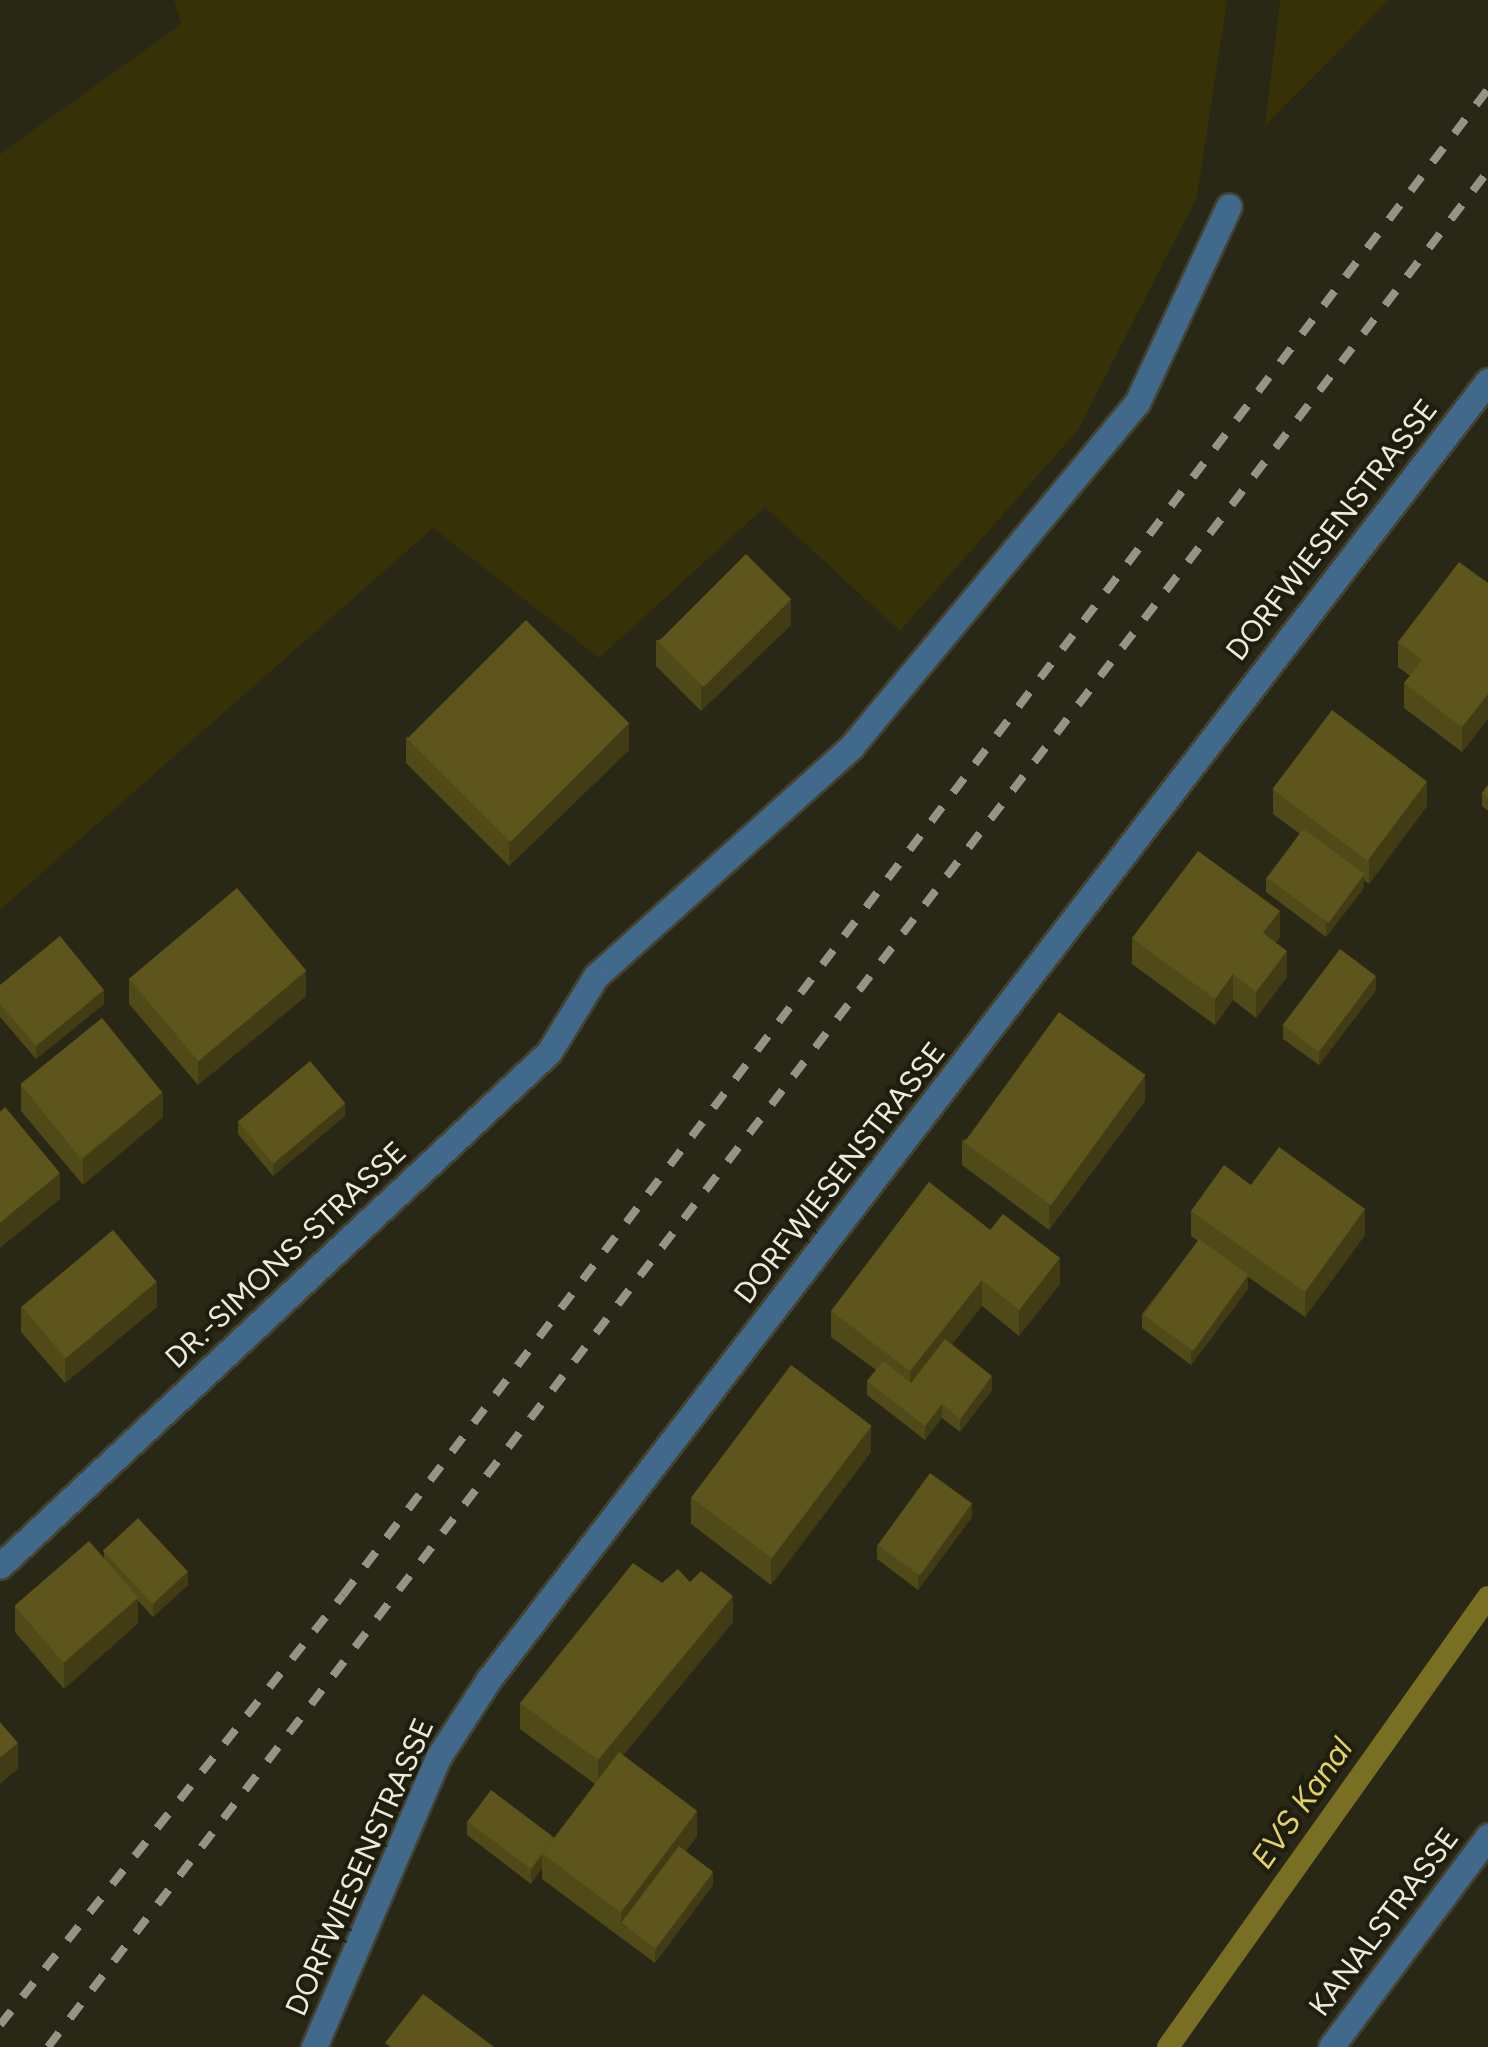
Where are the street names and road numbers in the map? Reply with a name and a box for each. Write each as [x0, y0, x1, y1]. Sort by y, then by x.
street label: DORFWIESENSTRASSE [1219, 392, 1445, 668]
street label: DORFWIESENSTRASSE [727, 1035, 953, 1311]
street label: DR.-SIMONS-STRASSE [158, 1134, 414, 1376]
street label: DORFWIESENSTRASSE [278, 1713, 442, 2021]
street label: KANALSTRASSE [1301, 1821, 1467, 2023]

